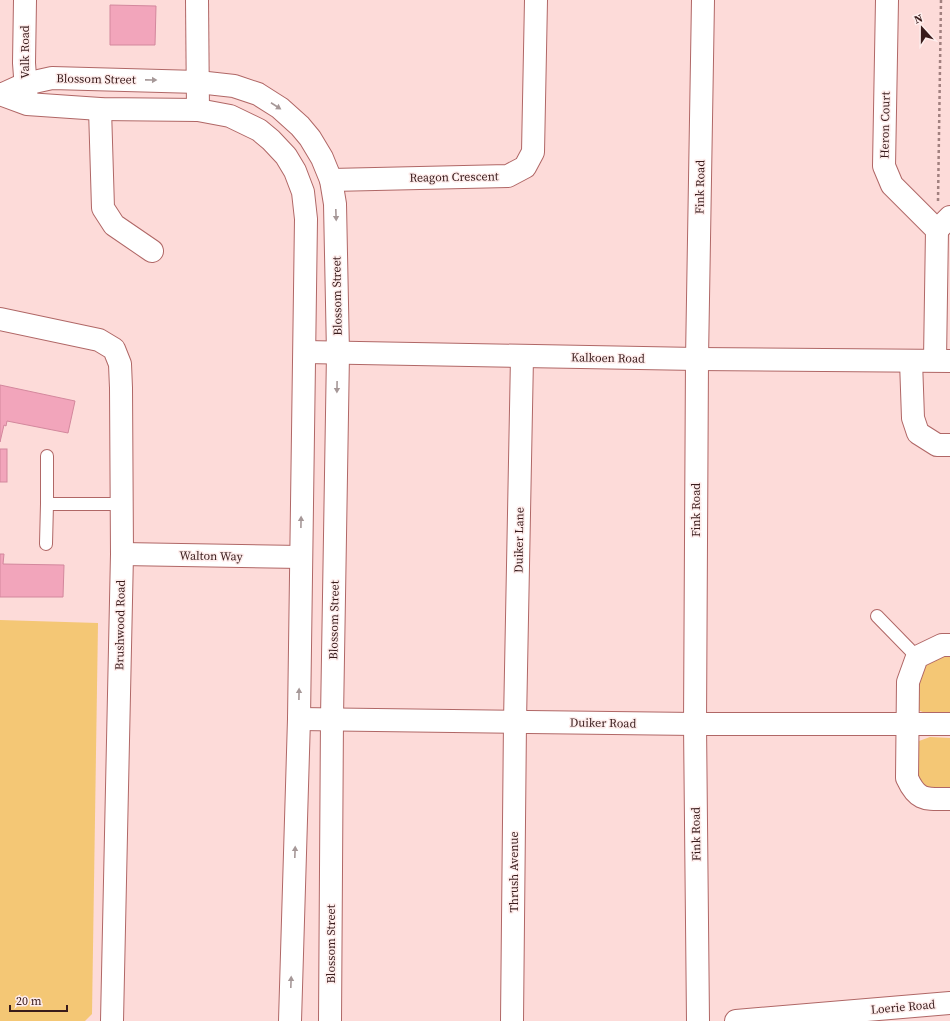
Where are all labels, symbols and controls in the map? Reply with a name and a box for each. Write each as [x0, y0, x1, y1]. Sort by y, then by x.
north arrow [902, 8, 942, 48]
text: N [912, 11, 925, 28]
street label: Valk Road [17, 25, 33, 79]
street label: Blossom Street [56, 70, 136, 88]
one-way arrow [145, 77, 157, 84]
street label: Heron Court [876, 91, 894, 159]
one-way arrow [270, 102, 282, 109]
street label: Fink Road [692, 160, 708, 214]
street label: Reagon Crescent [409, 168, 499, 186]
one-way arrow [332, 209, 339, 221]
street label: Blossom Street [328, 256, 346, 336]
street label: Kalkoen Road [571, 349, 645, 367]
one-way arrow [334, 381, 340, 394]
street label: Fink Road [688, 483, 704, 537]
street label: Duiker Lane [510, 507, 528, 573]
one-way arrow [298, 515, 304, 528]
street label: Walton Way [179, 547, 244, 565]
street label: Brushwood Road [111, 579, 129, 670]
street label: Blossom Street [325, 580, 343, 660]
one-way arrow [296, 687, 302, 700]
street label: Duiker Road [570, 714, 637, 732]
street label: Fink Road [688, 807, 704, 861]
street label: Thrush Avenue [506, 831, 522, 913]
one-way arrow [292, 845, 298, 858]
street label: Blossom Street [323, 904, 339, 984]
one-way arrow [288, 975, 294, 988]
scale bar [10, 987, 67, 1013]
text: 20 m [16, 993, 42, 1009]
street label: Loerie Road [870, 996, 936, 1018]

